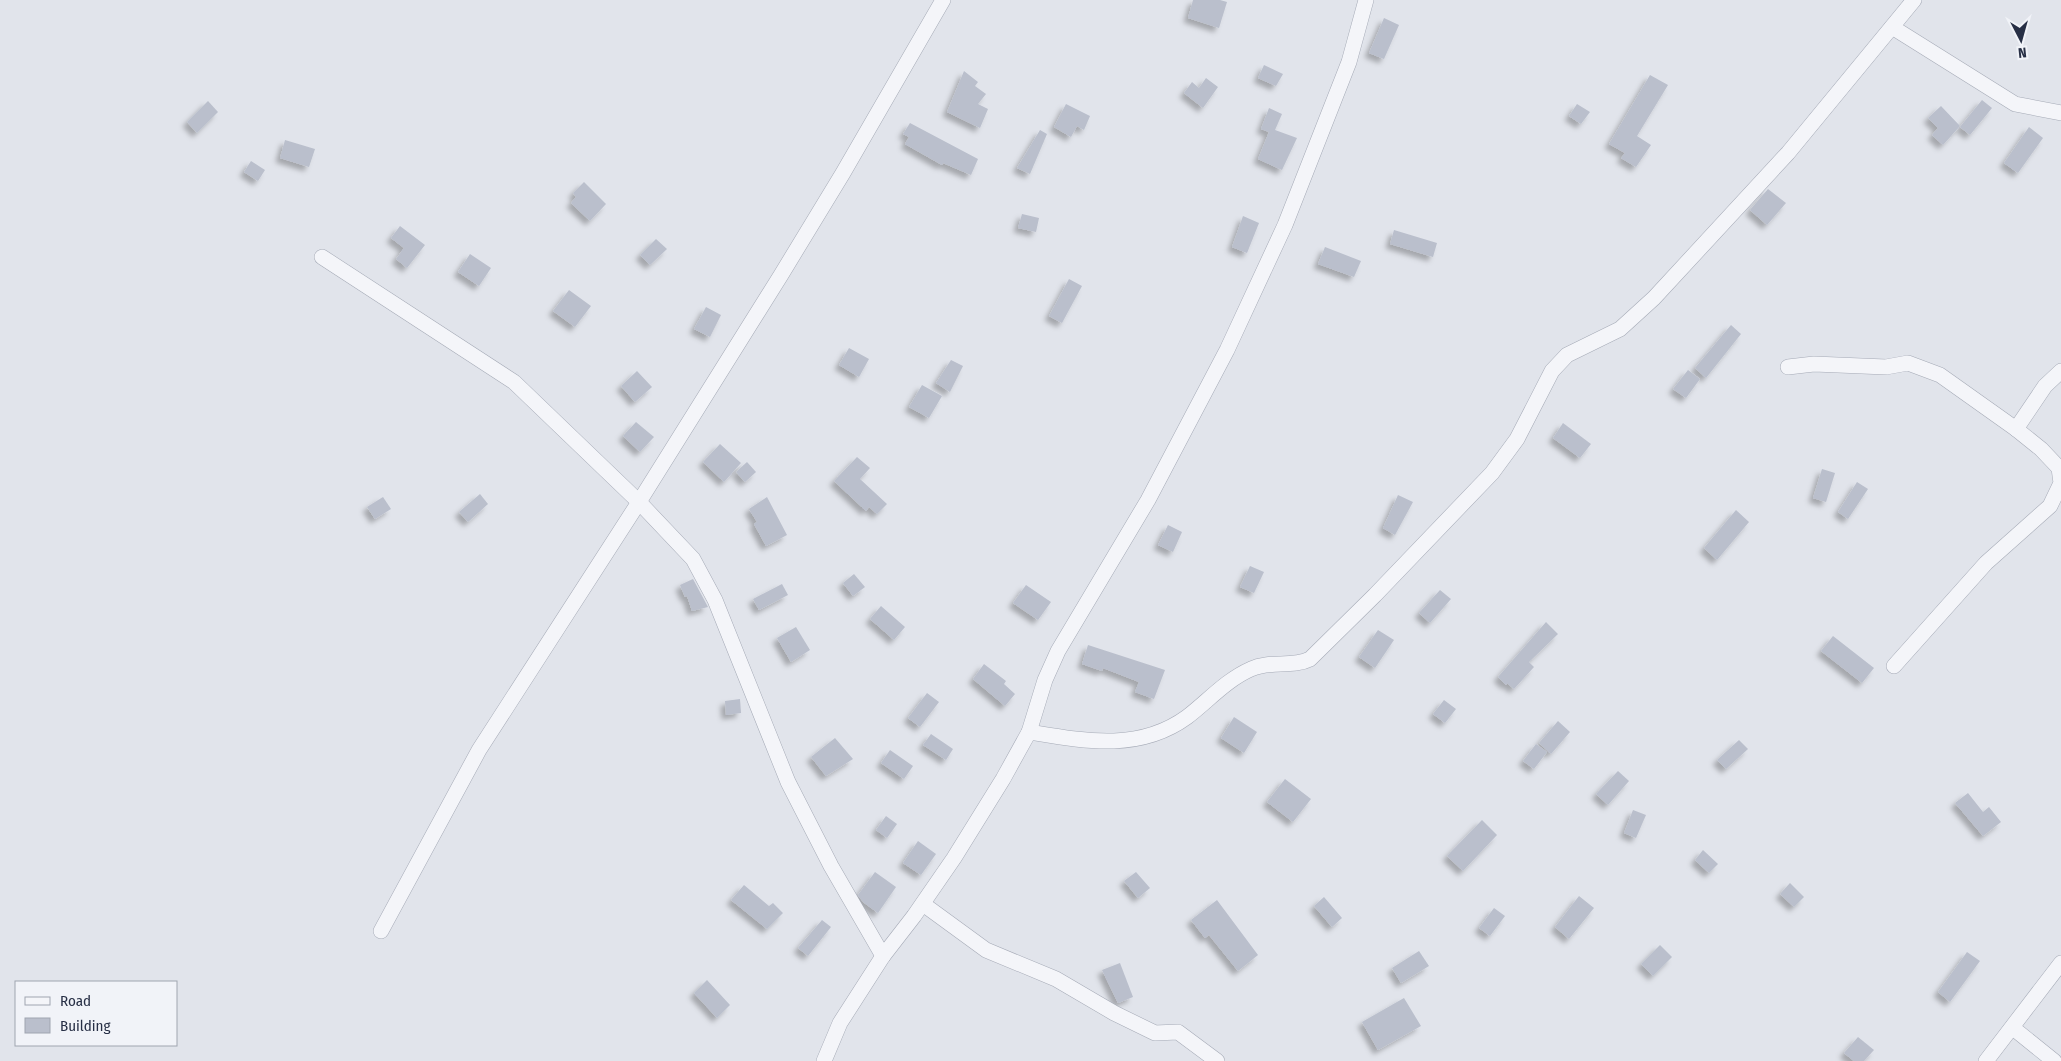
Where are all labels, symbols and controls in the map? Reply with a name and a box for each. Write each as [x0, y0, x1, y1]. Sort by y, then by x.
north arrow [1996, 15, 2046, 65]
text: N [2017, 44, 2027, 61]
legend [15, 981, 178, 1046]
text: Road [60, 992, 91, 1010]
text: Building [60, 1017, 111, 1035]

